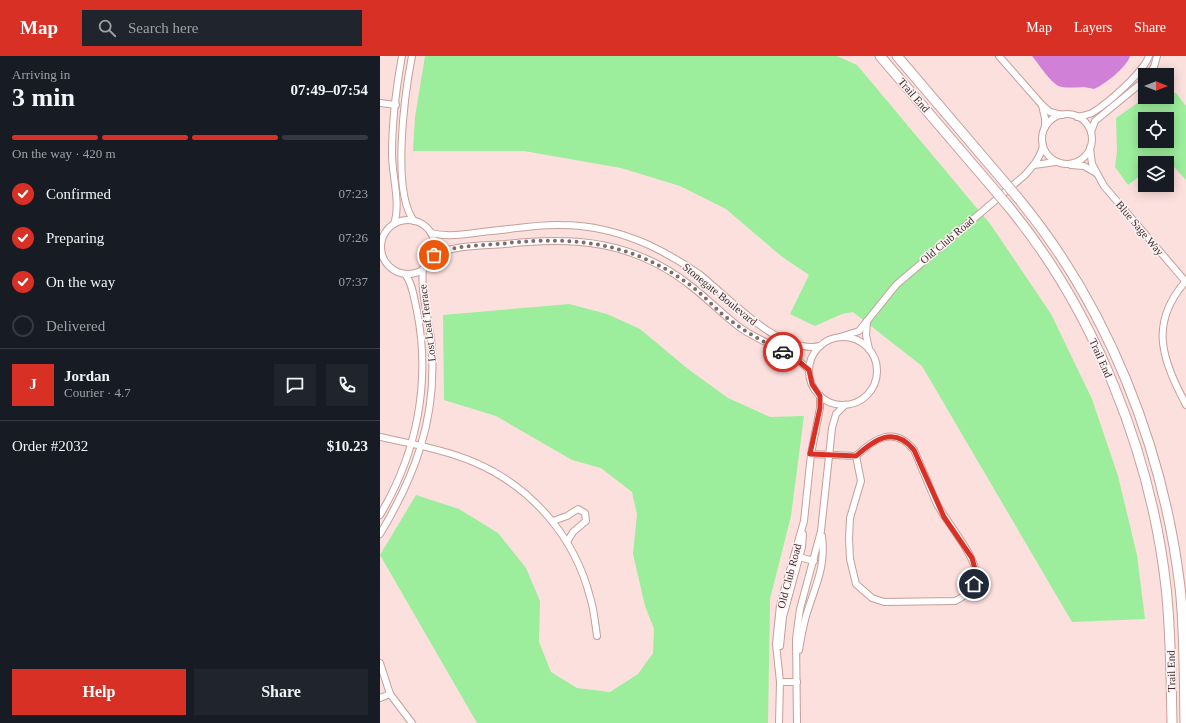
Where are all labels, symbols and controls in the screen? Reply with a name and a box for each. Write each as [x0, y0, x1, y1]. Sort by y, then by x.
search box [82, 10, 362, 46]
text: Map [20, 17, 58, 38]
icon: search [96, 17, 118, 39]
text: Search here [128, 20, 198, 36]
text: Map [1026, 20, 1052, 35]
text: Layers [1074, 20, 1112, 35]
text: Share [1134, 20, 1166, 35]
text: Arriving in [12, 67, 70, 82]
north arrow [1138, 68, 1174, 104]
map controls [1138, 68, 1174, 192]
street label: Trail End [896, 75, 932, 115]
text: 07:49–07:54 [291, 82, 368, 98]
text: 3 min [12, 83, 75, 112]
button: locate [1138, 112, 1174, 148]
text: On the way · 420 m [12, 146, 116, 161]
button: layers [1138, 156, 1174, 192]
icon: check [12, 183, 34, 205]
text: Confirmed [46, 186, 111, 202]
text: 07:23 [338, 186, 368, 201]
street label: Blue Sage Way [1114, 198, 1167, 258]
street label: Old Club Road [918, 214, 977, 266]
icon: check [12, 227, 34, 249]
text: Preparing [46, 230, 104, 246]
text: 07:26 [338, 230, 368, 245]
pin [417, 238, 451, 272]
icon: bag [423, 244, 445, 266]
street label: Stonegate Boulevard [680, 260, 760, 328]
icon: check [12, 271, 34, 293]
text: On the way [46, 274, 115, 290]
text: 07:37 [338, 274, 368, 289]
street label: Lost Leaf Terrace [416, 284, 438, 362]
text: Delivered [46, 318, 105, 334]
courier [763, 332, 803, 372]
street label: Trail End [1087, 337, 1115, 380]
icon: car [772, 341, 794, 363]
button: chat [274, 364, 316, 406]
button: phone [326, 364, 368, 406]
text: Jordan [64, 368, 110, 384]
text: J [29, 376, 37, 392]
text: Courier · 4.7 [64, 385, 131, 400]
text: Order #2032 [12, 438, 88, 454]
text: $10.23 [327, 438, 368, 454]
street label: Old Club Road [775, 542, 804, 610]
pin [957, 567, 991, 601]
icon: home [963, 573, 985, 595]
street label: Trail End [1165, 650, 1177, 692]
button: Help [12, 669, 186, 715]
button: Share [194, 669, 368, 715]

